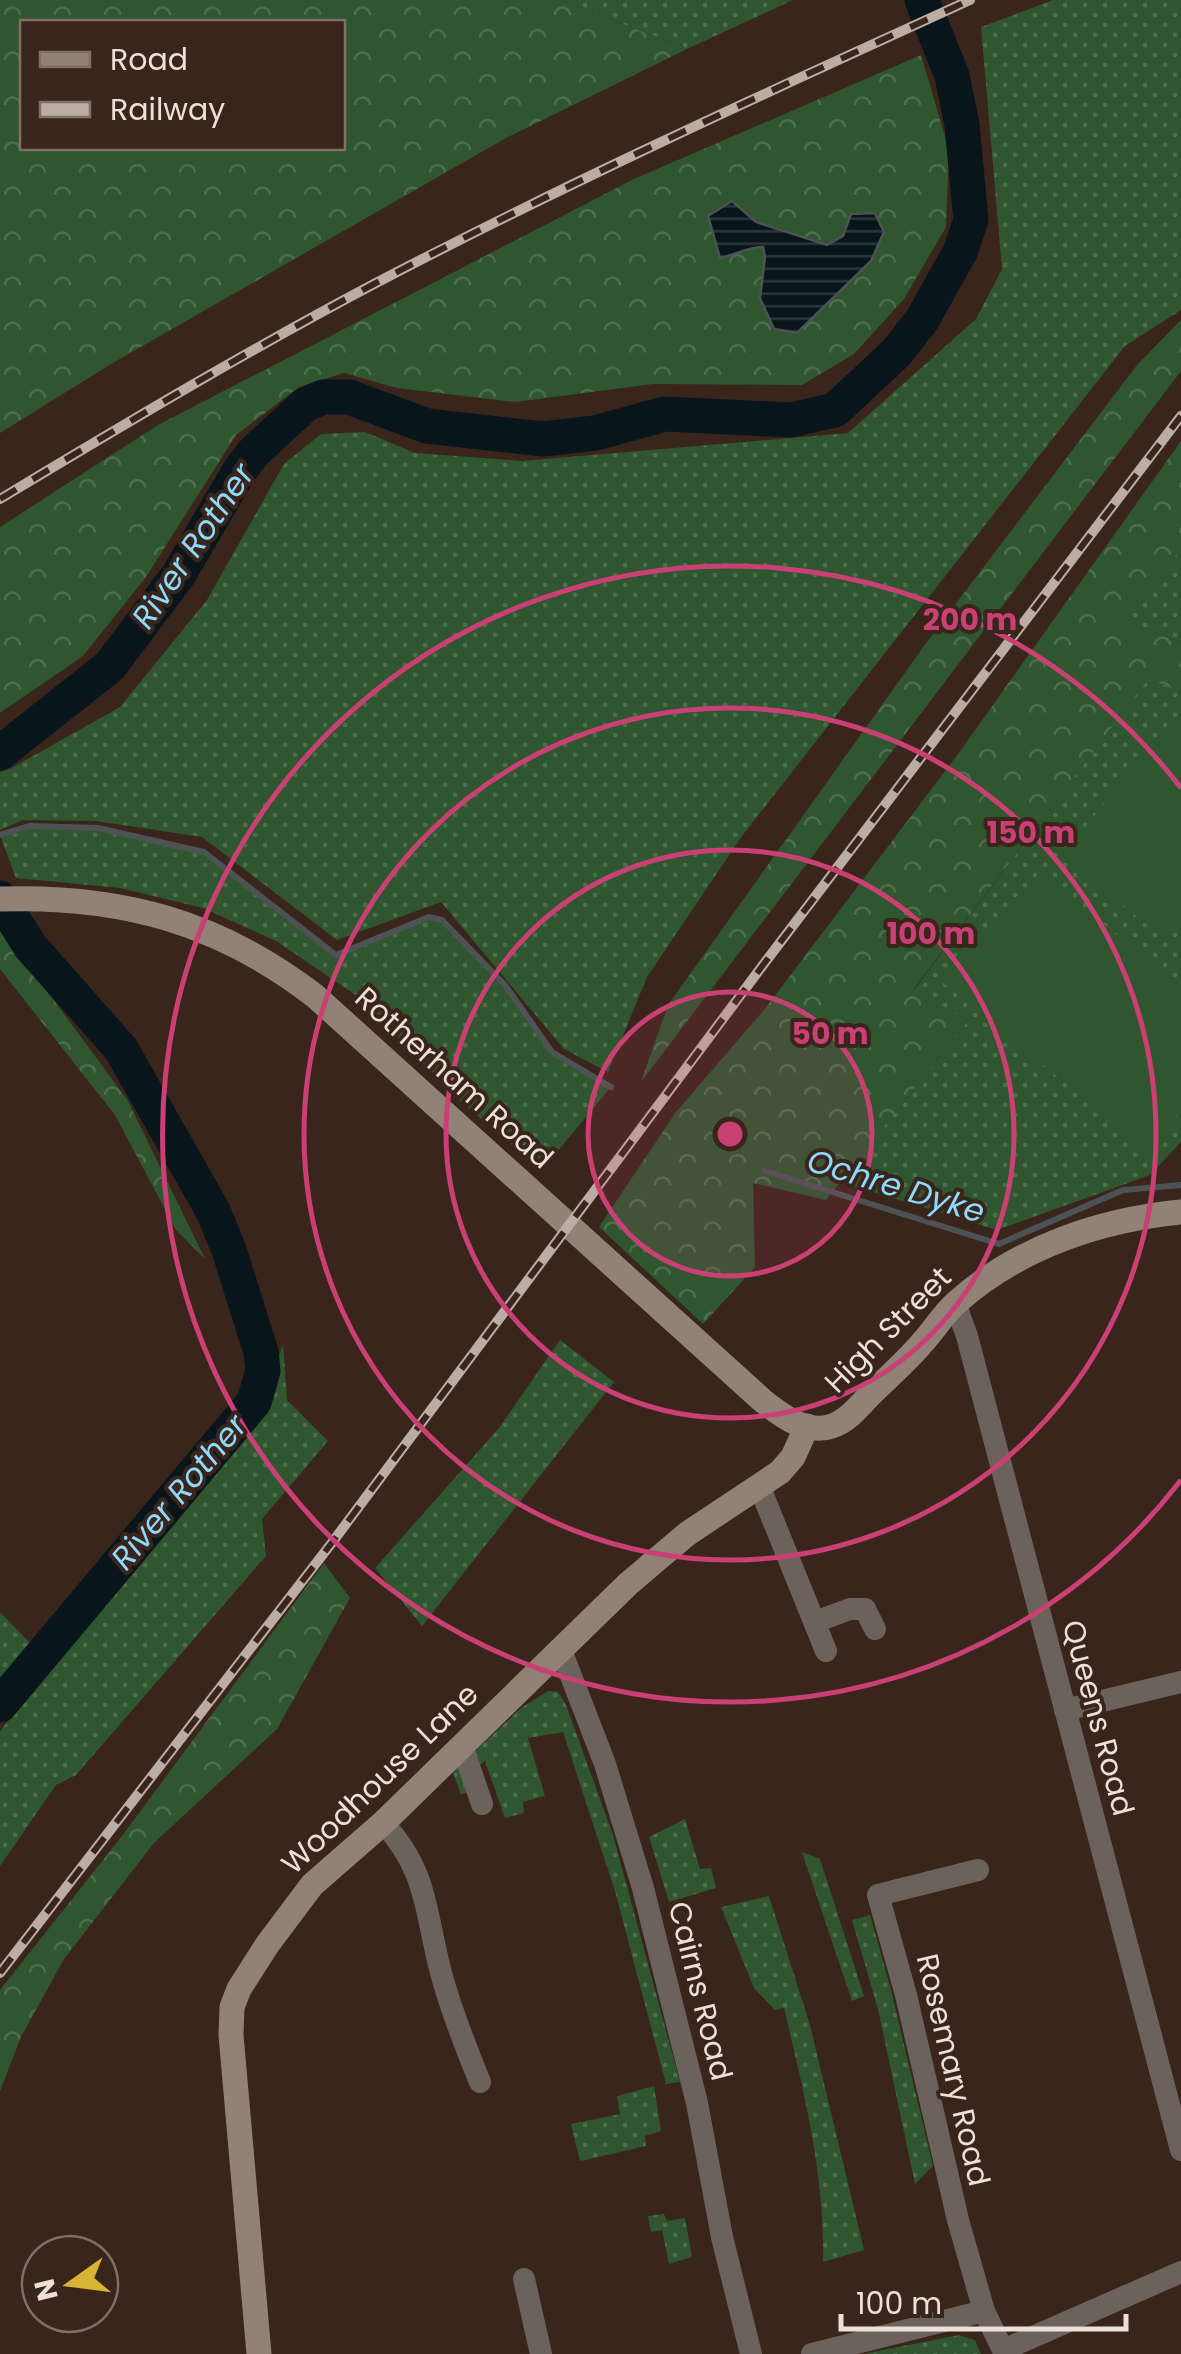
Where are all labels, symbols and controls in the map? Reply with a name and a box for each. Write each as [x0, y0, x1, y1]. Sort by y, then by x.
legend [20, 20, 345, 150]
text: Road [110, 38, 188, 81]
text: Railway [110, 88, 225, 131]
water label: River Rother [121, 453, 265, 637]
text: 200 m [923, 598, 1017, 641]
text: 150 m [987, 811, 1075, 854]
text: 100 m [887, 912, 975, 955]
street label: Rotherham Road [346, 977, 563, 1179]
text: 50 m [791, 1012, 869, 1055]
centre of rings [712, 1116, 748, 1152]
water label: Ochre Dyke [802, 1137, 990, 1234]
street label: High Street [815, 1257, 961, 1403]
water label: River Rother [100, 1403, 258, 1579]
street label: Queens Road [1052, 1615, 1145, 1820]
street label: Woodhouse Lane [272, 1673, 488, 1884]
street label: Cairns Road [658, 1897, 743, 2085]
street label: Rosemary Road [906, 1950, 1001, 2190]
north arrow [20, 2234, 120, 2334]
scale bar [841, 2269, 1126, 2331]
text: N [25, 2275, 68, 2305]
text: 100 m [856, 2282, 942, 2325]

